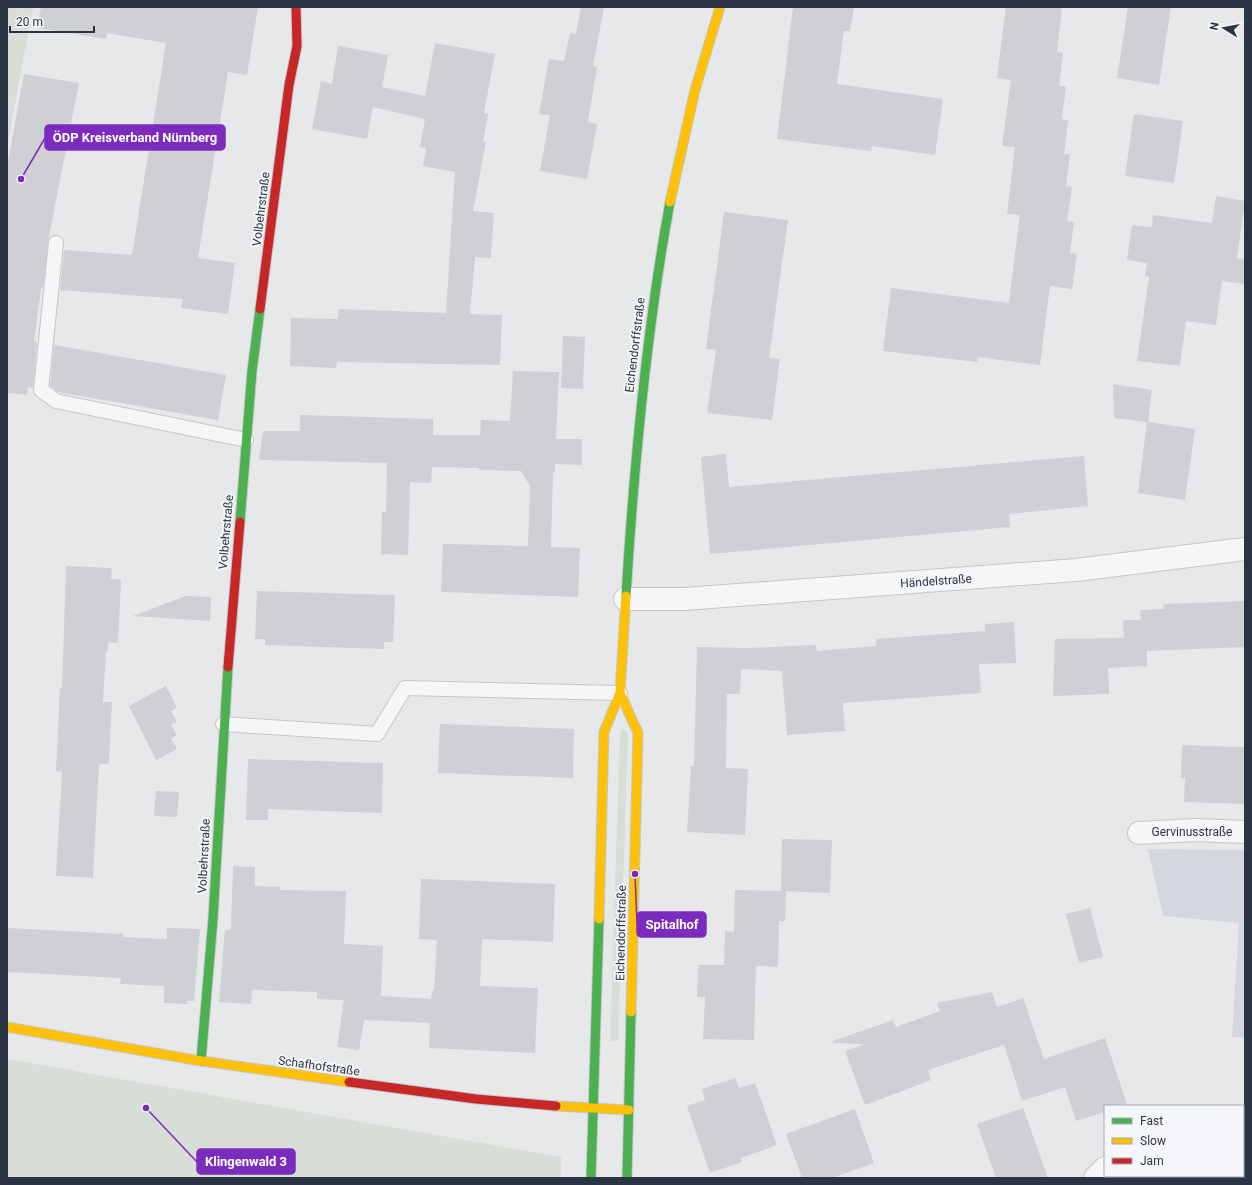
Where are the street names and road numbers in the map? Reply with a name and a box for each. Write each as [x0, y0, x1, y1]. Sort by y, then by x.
street label: Volbehrstraße [249, 171, 273, 247]
street label: Eichendorffstraße [622, 297, 648, 393]
street label: Volbehrstraße [216, 494, 236, 570]
street label: Händelstraße [900, 572, 972, 590]
street label: Volbehrstraße [195, 818, 213, 894]
street label: Gervinusstraße [1152, 825, 1232, 839]
street label: Eichendorffstraße [613, 885, 629, 981]
street label: Schafhofstraße [277, 1053, 361, 1079]

